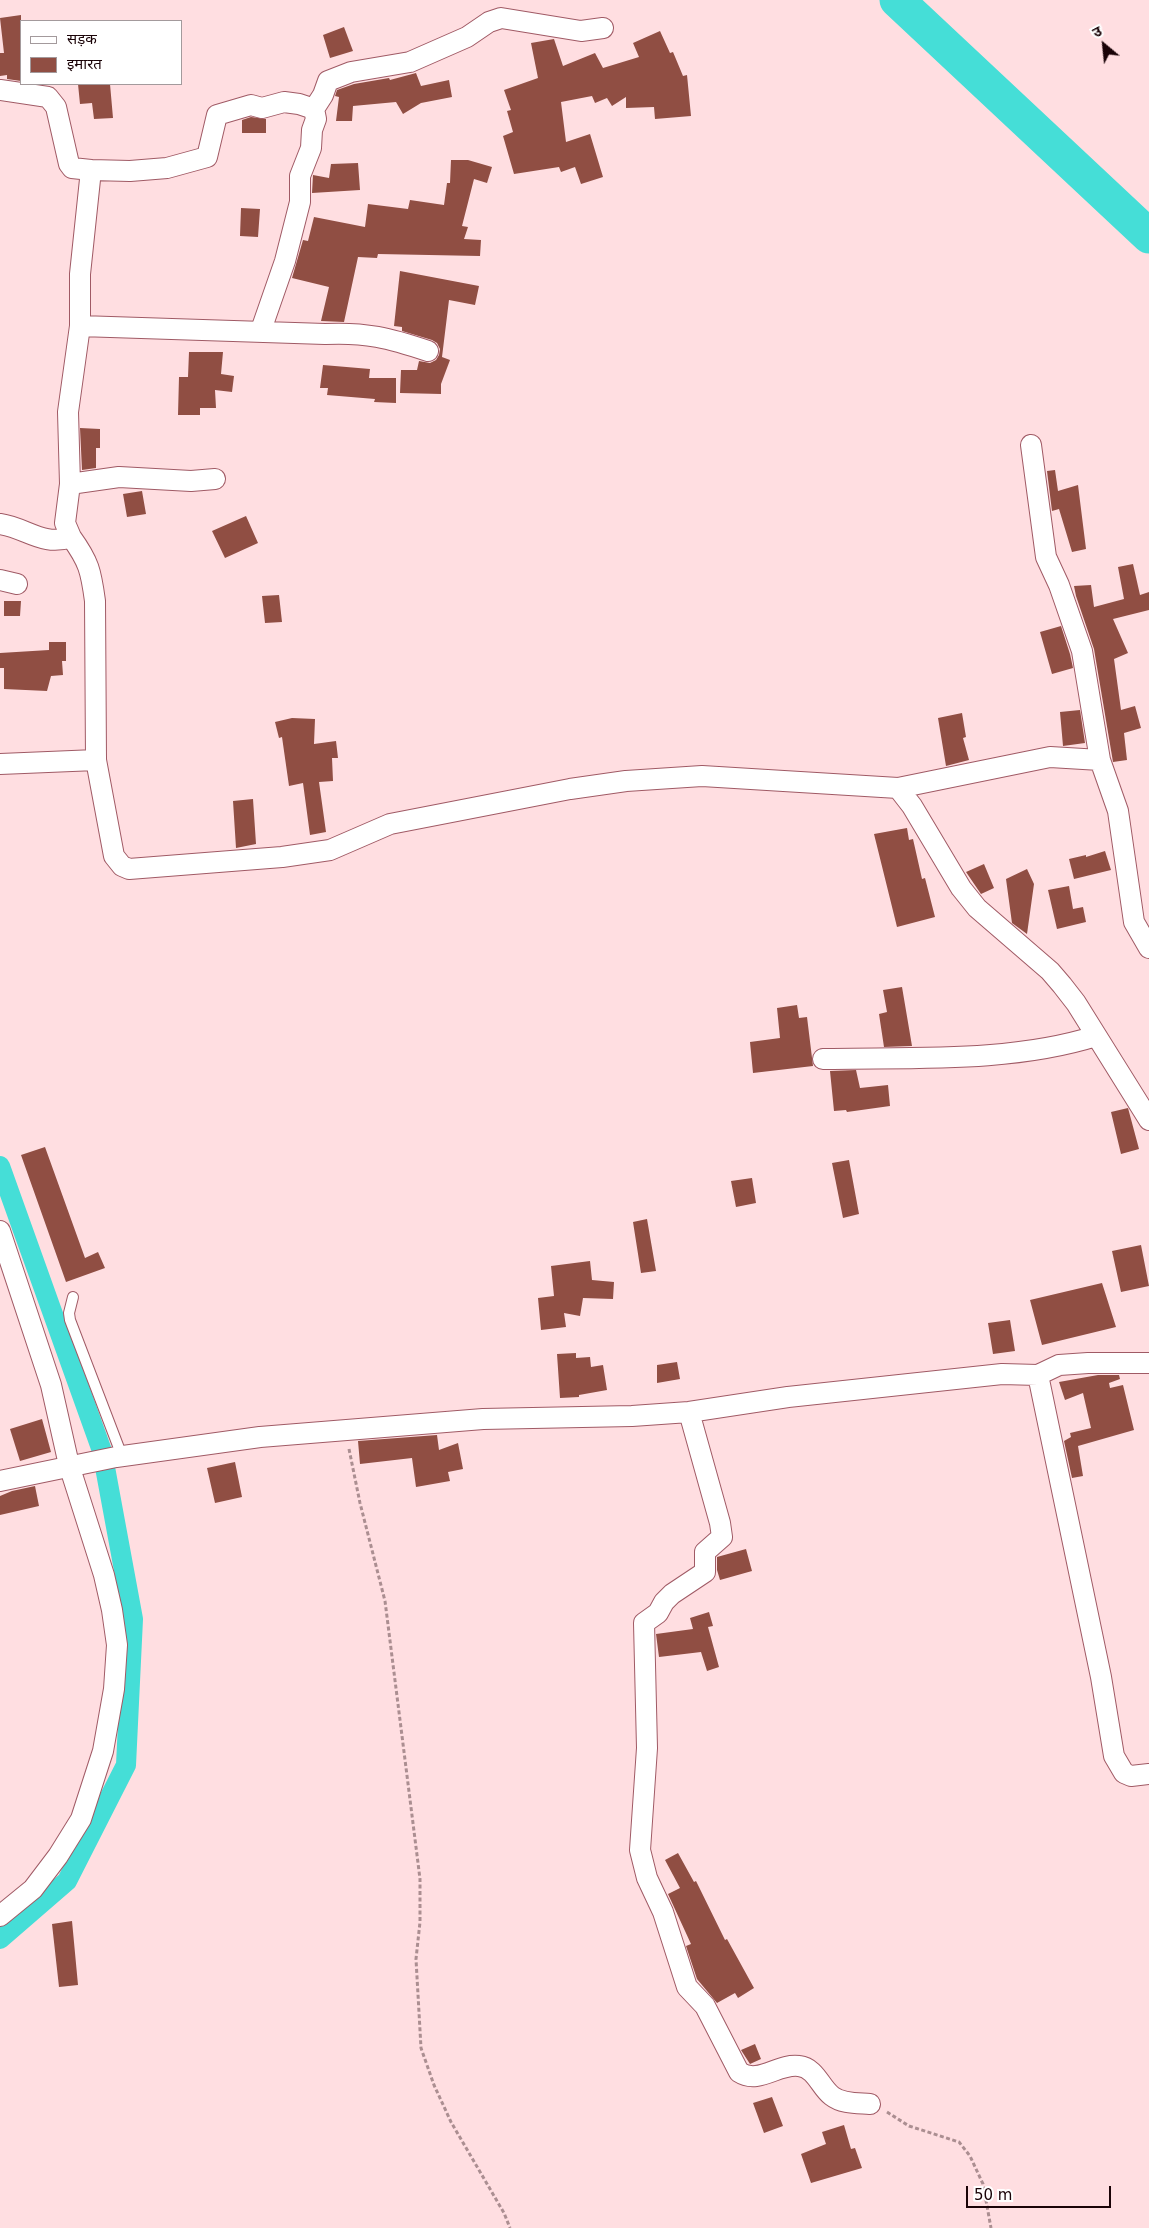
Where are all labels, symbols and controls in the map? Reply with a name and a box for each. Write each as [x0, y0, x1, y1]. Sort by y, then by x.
legend [20, 20, 182, 85]
north arrow [1079, 20, 1129, 70]
text: उ [1090, 23, 1104, 41]
text: सड़क [67, 30, 97, 48]
text: इमारत [67, 55, 102, 73]
scale bar [969, 2176, 1114, 2208]
text: 50 m [974, 2186, 1012, 2204]

